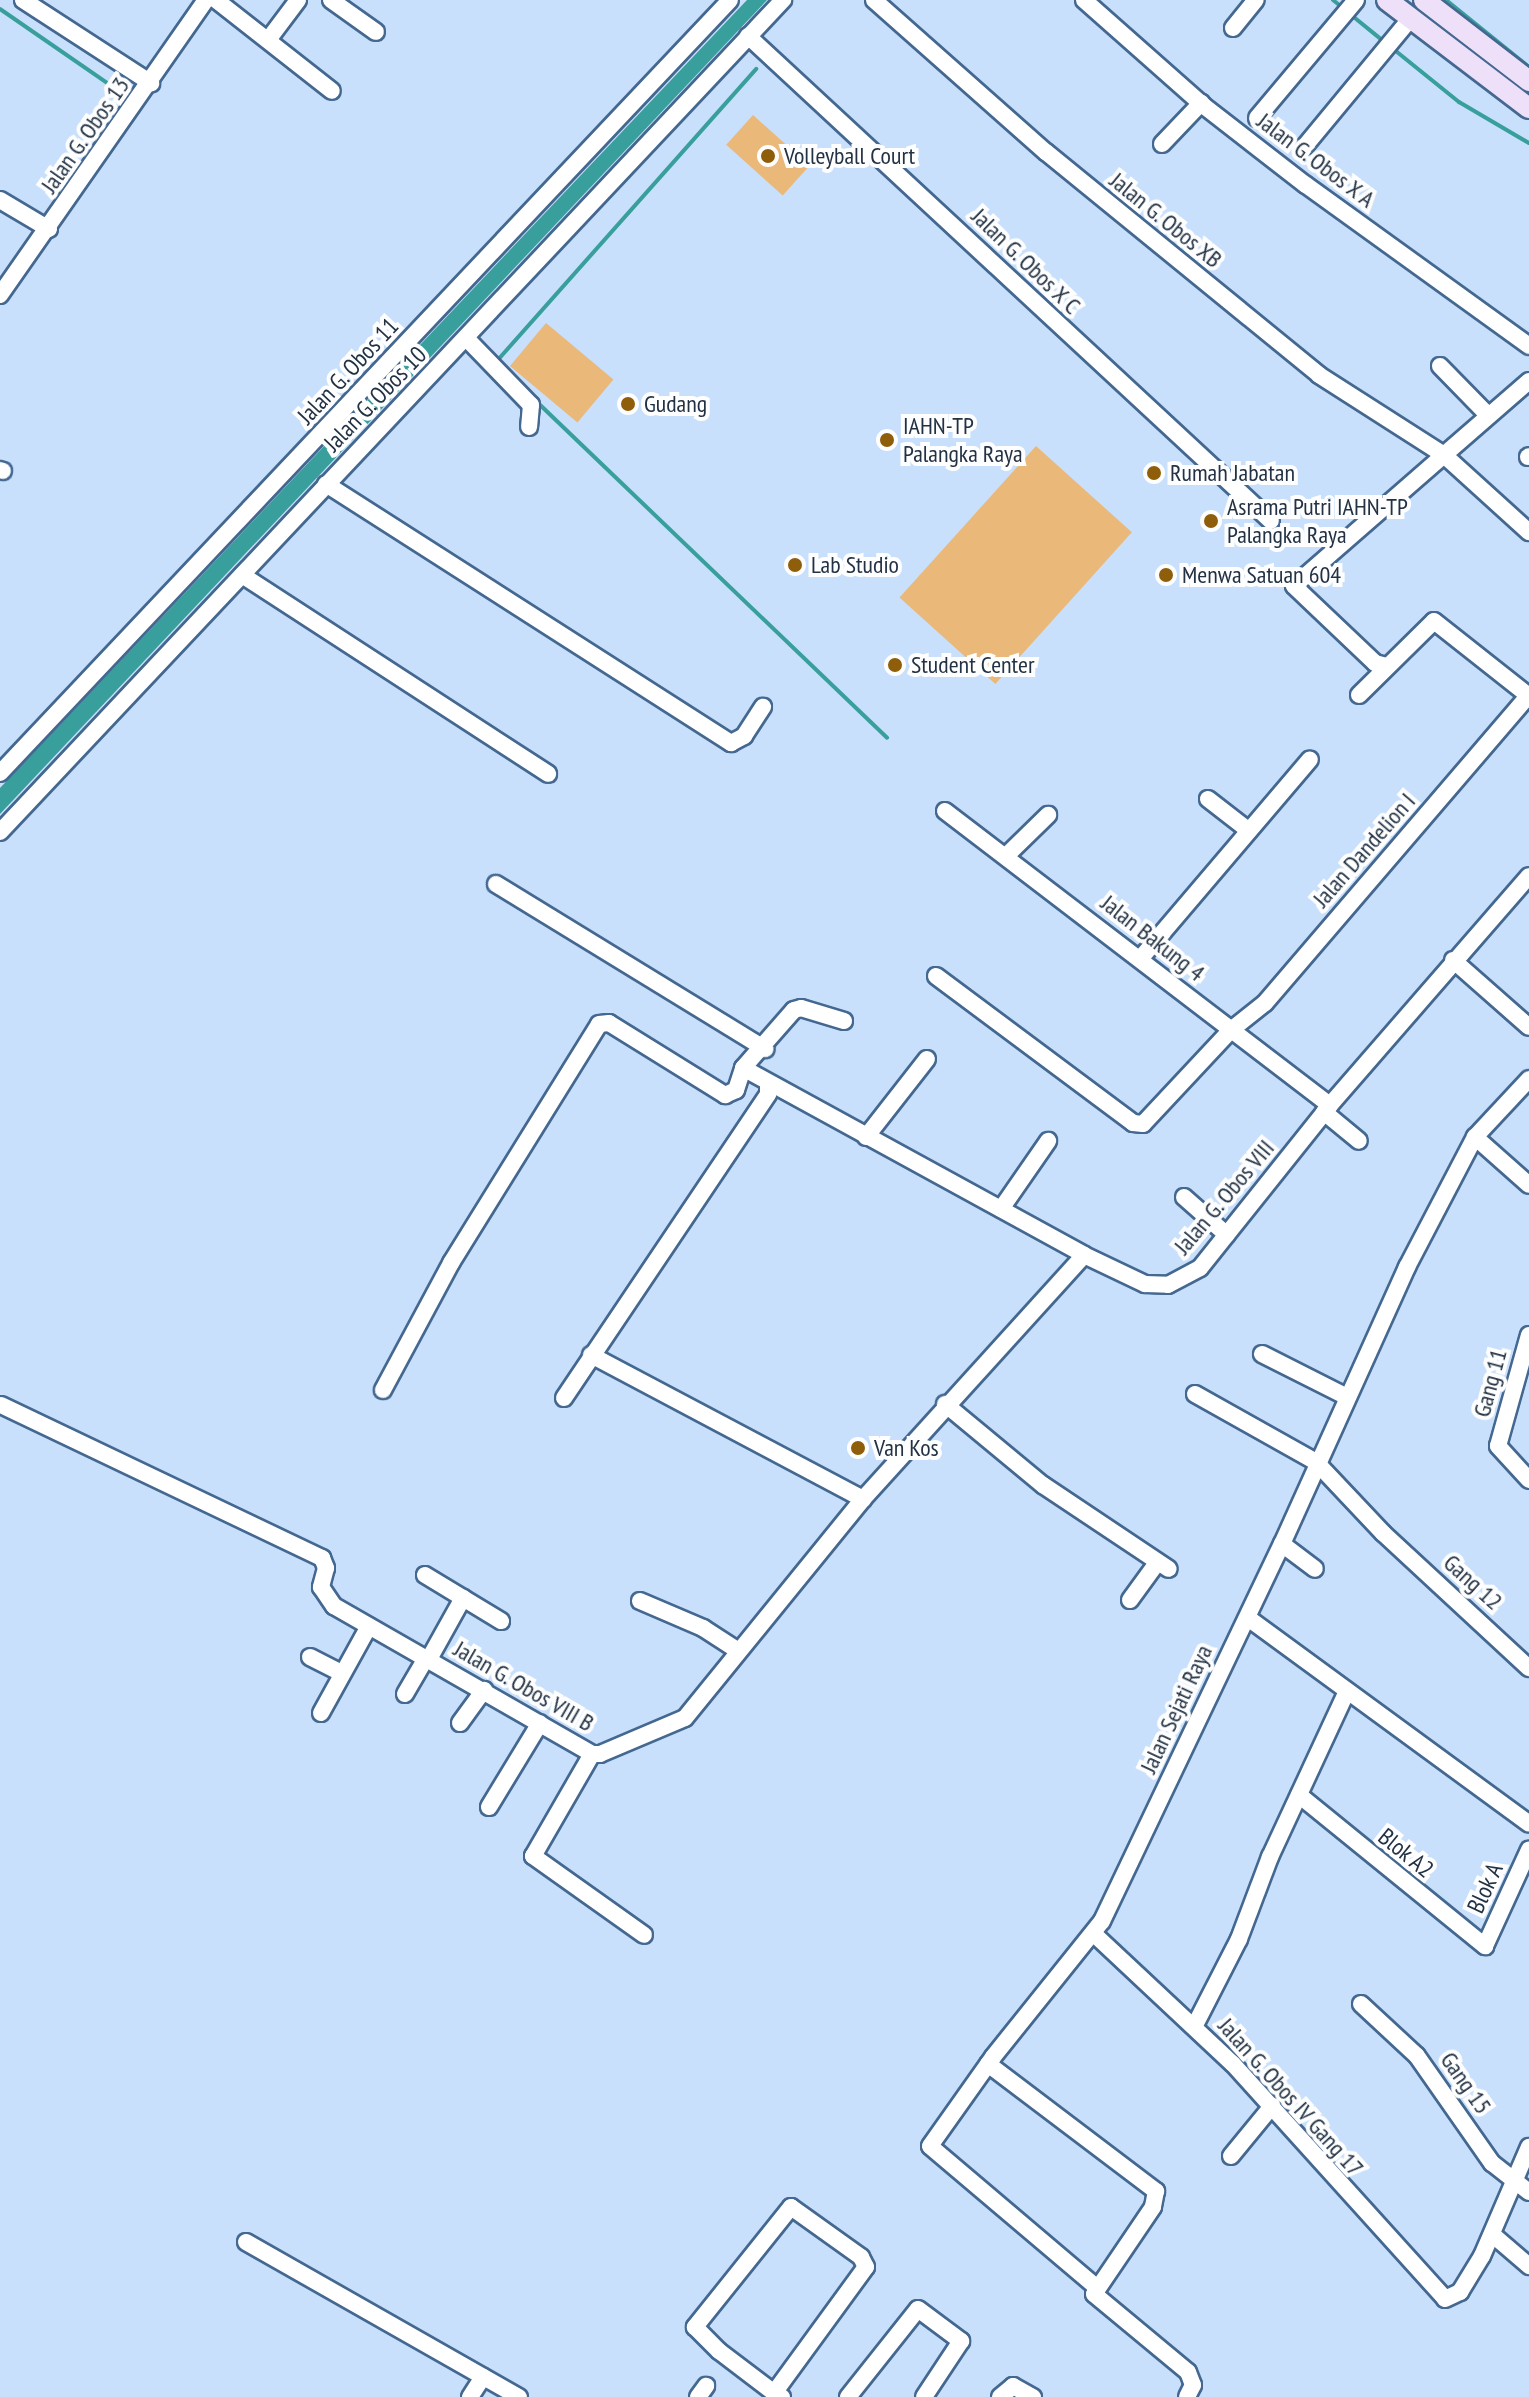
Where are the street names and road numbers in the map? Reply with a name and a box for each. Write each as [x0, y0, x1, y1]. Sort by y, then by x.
street label: Jalan G. Obos 13 [34, 71, 136, 199]
street label: Jalan G. Obos X A [1250, 105, 1382, 215]
street label: Jalan G. Obos XB [1103, 165, 1229, 275]
street label: Jalan G. Obos X C [965, 201, 1087, 321]
street label: Jalan G. Obos 11 [291, 311, 405, 431]
street label: Jalan G. Obos 10 [317, 340, 433, 458]
street label: Jalan Dandelion I [1307, 787, 1421, 913]
street label: Jalan Bakung 4 [1095, 889, 1211, 987]
street label: Jalan G. Obos VIII [1167, 1133, 1281, 1261]
street label: Gang 11 [1467, 1346, 1513, 1420]
street label: Gang 12 [1438, 1548, 1508, 1616]
street label: Jalan G. Obos VIII B [448, 1634, 600, 1738]
street label: Jalan Sejati Raya [1134, 1640, 1218, 1778]
street label: Blok A2 [1372, 1822, 1440, 1884]
street label: Blok A [1461, 1858, 1509, 1918]
street label: Jalan G. Obos IV Gang 17 [1212, 2011, 1370, 2183]
street label: Gang 15 [1434, 2046, 1498, 2120]

